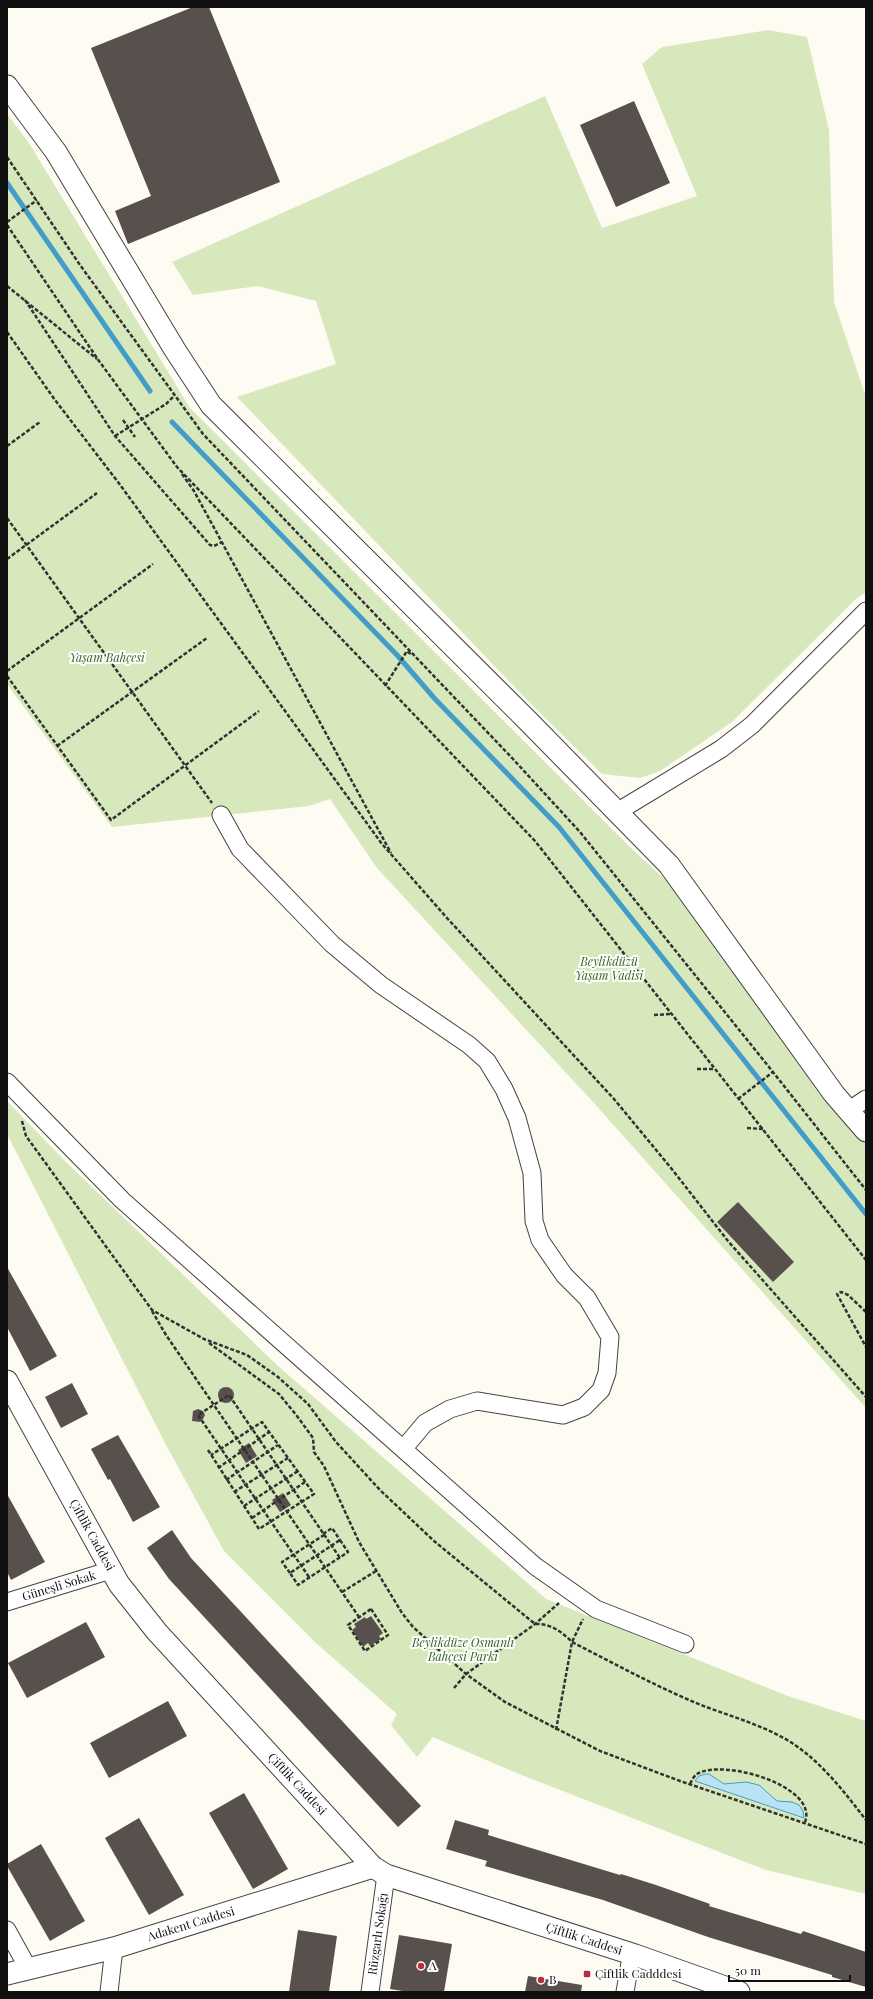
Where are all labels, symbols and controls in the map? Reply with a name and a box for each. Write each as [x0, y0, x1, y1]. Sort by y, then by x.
park label: Yaşam Bahçesi [69, 649, 145, 665]
park label: Beylikdüzü Yaşam Vadisi [575, 953, 643, 983]
street label: Çiftlik Caddesi [67, 1496, 119, 1574]
street label: Güneşli Sokak [20, 1566, 98, 1604]
park label: Beylikdüze Osmanlı Bahçesi Parkı [411, 1634, 514, 1664]
street label: Çiftlik Caddesi [265, 1749, 331, 1818]
street label: Rüzgarlı Sokağı [363, 1891, 391, 1976]
street label: Adakent Caddesi [144, 1902, 237, 1944]
street label: Çiftlik Caddesi [544, 1918, 625, 1958]
place label: A [428, 1957, 437, 1973]
scale bar [729, 1957, 850, 1983]
marker: A [416, 1961, 426, 1971]
text: 50 m [735, 1962, 761, 1978]
place label: Çiftlik Cadddesi [595, 1965, 682, 1981]
marker: Çiftlik Cadddesi [582, 1969, 592, 1979]
place label: B [549, 1971, 556, 1987]
marker: B [536, 1975, 546, 1985]

